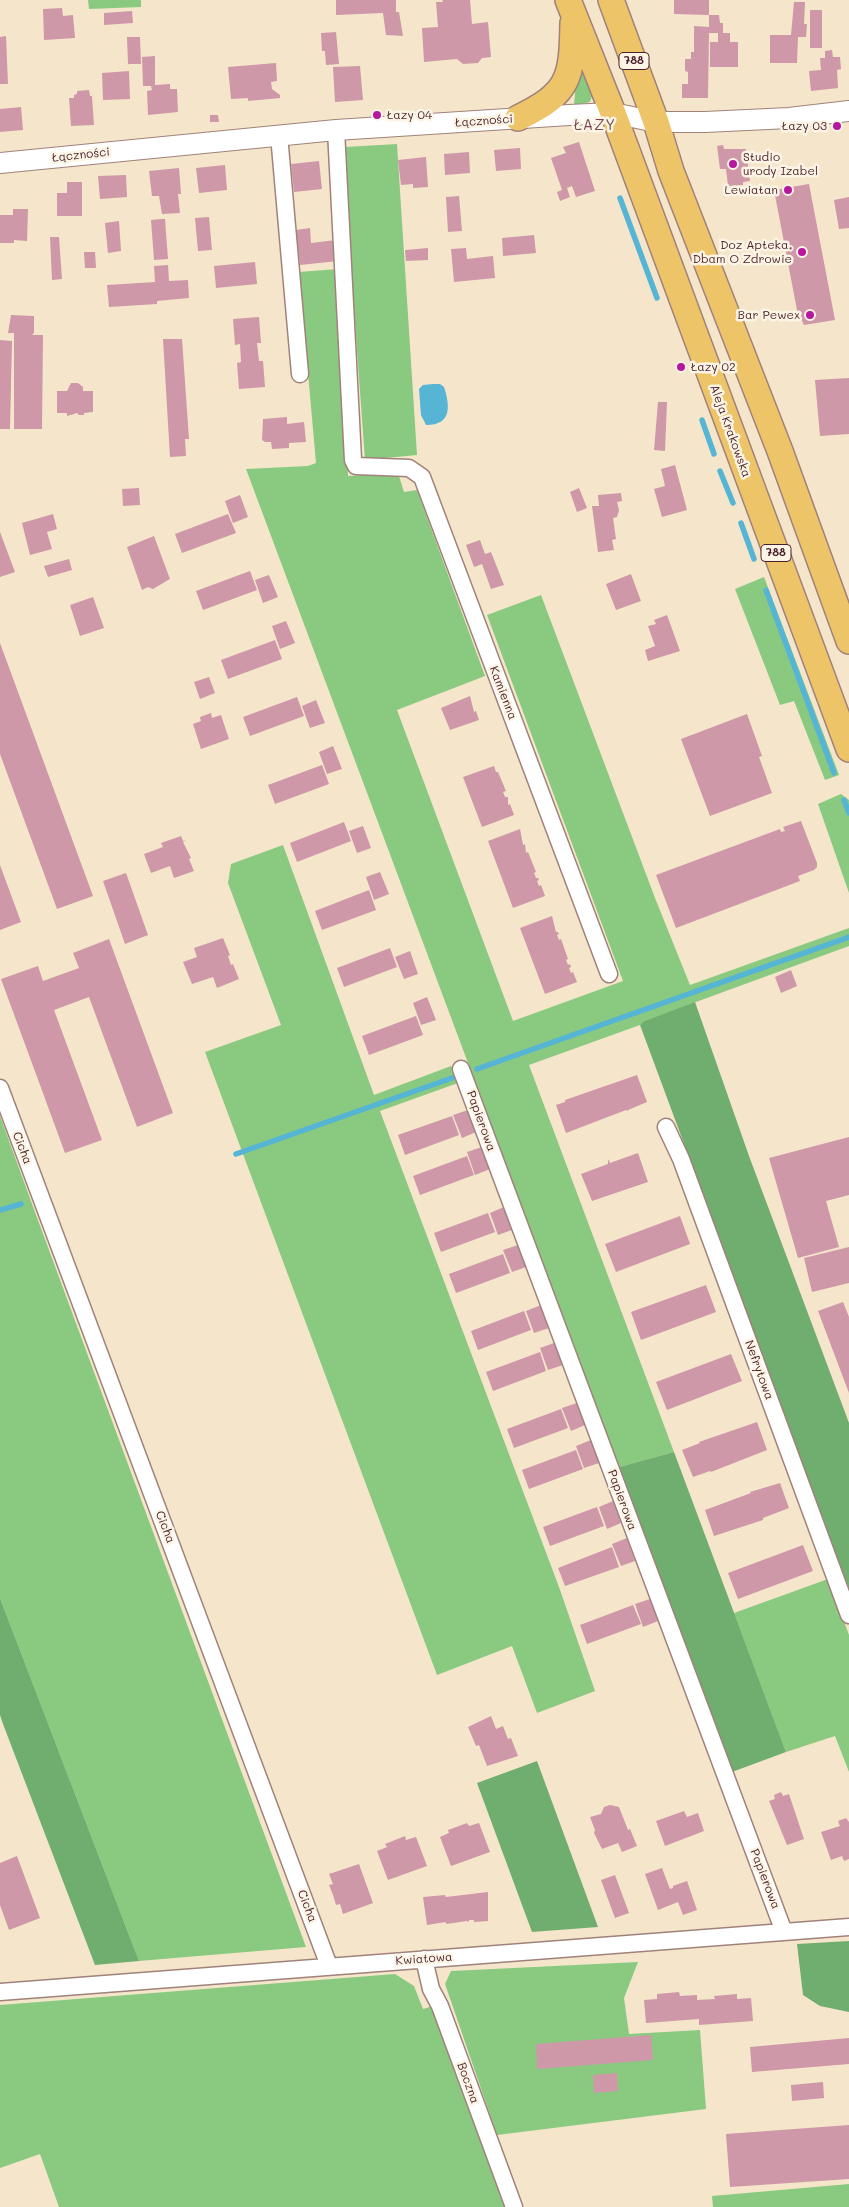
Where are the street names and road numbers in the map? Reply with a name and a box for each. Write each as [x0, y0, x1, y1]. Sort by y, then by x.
road number: 788 [619, 52, 649, 70]
street label: Łączności [455, 112, 513, 130]
street label: Łączności [51, 145, 111, 165]
street label: Aleja Krakowska [707, 383, 753, 479]
road number: 788 [761, 544, 791, 562]
street label: Kamienna [486, 664, 520, 722]
street label: Papierowa [463, 1089, 499, 1153]
street label: Cicha [9, 1130, 35, 1166]
street label: Nefrytowa [742, 1338, 776, 1402]
street label: Papierowa [604, 1468, 640, 1532]
street label: Cicha [152, 1509, 178, 1545]
street label: Papierowa [747, 1847, 783, 1911]
street label: Cicha [294, 1888, 320, 1924]
street label: Kwiatowa [395, 1950, 453, 1968]
street label: Boczna [454, 2061, 482, 2105]

